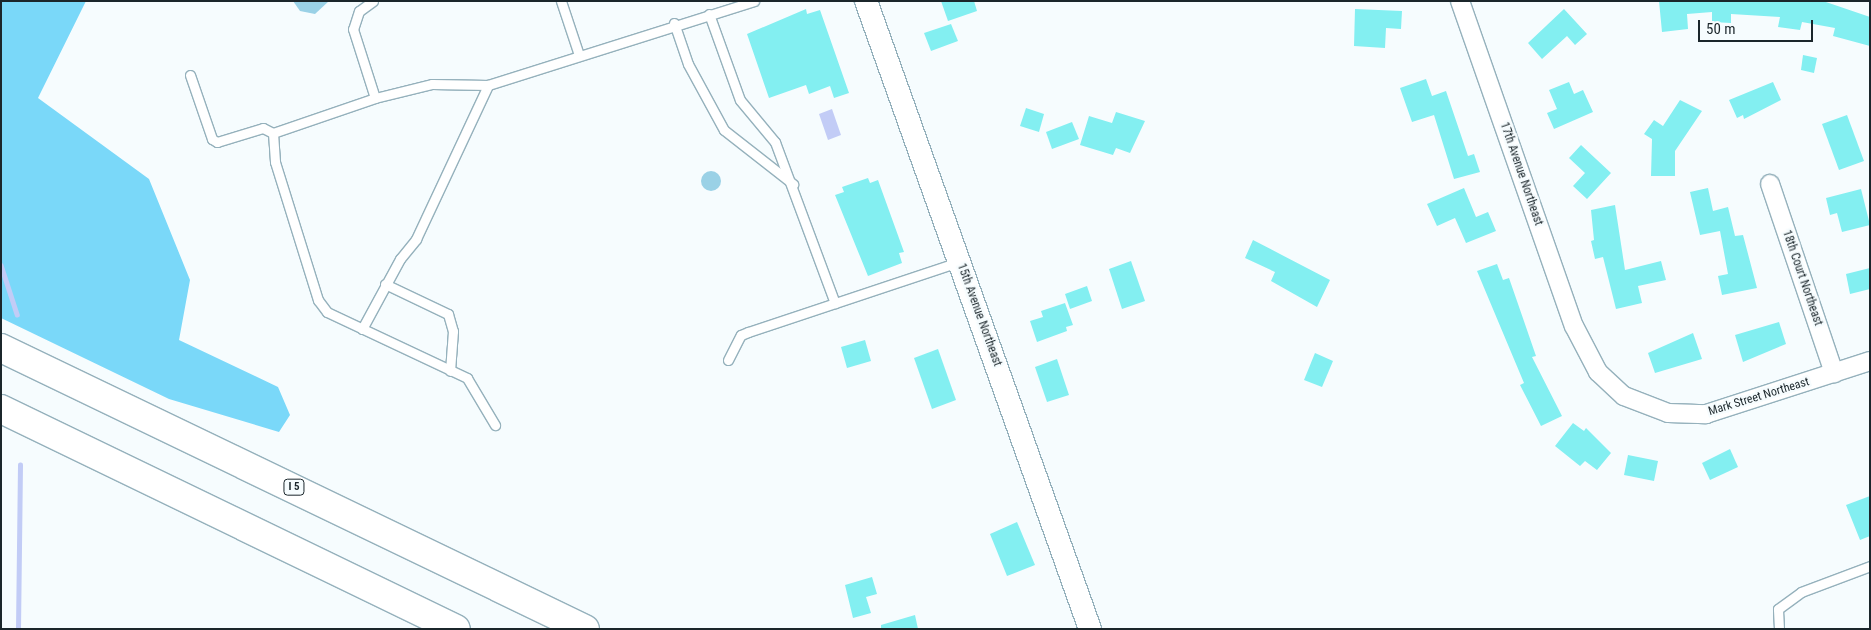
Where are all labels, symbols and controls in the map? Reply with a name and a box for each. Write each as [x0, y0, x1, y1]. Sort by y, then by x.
scale bar [1701, 10, 1816, 42]
text: 50 m [1706, 20, 1736, 38]
street label: 17th Avenue Northeast [1497, 120, 1545, 228]
street label: 18th Court Northeast [1779, 228, 1825, 328]
street label: 15th Avenue Northeast [954, 262, 1004, 368]
street label: Mark Street Northeast [1707, 375, 1811, 419]
road number: I 5 [283, 478, 305, 496]

